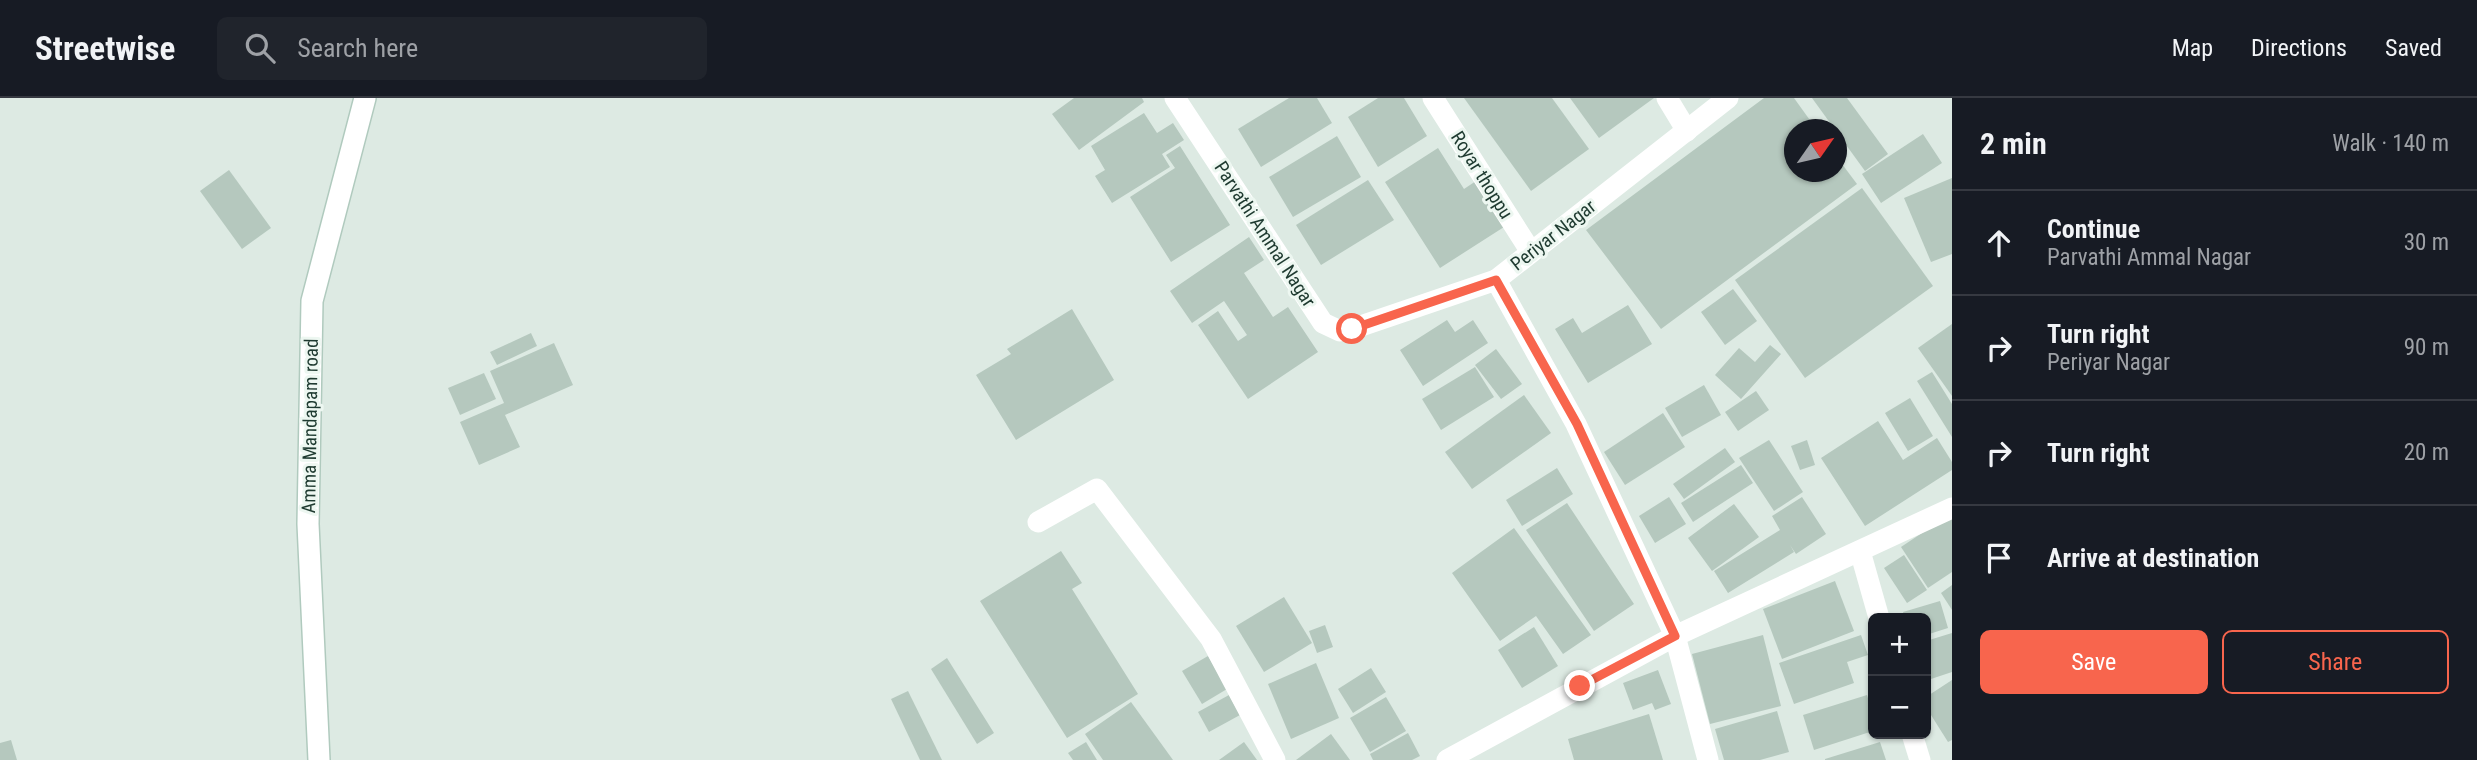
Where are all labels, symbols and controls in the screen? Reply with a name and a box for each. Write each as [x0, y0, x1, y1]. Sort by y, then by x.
search box [217, 17, 707, 80]
text: Streetwise [35, 29, 175, 68]
icon: search [241, 29, 279, 67]
text: Search here [297, 33, 418, 63]
text: Map [2172, 34, 2213, 62]
text: Directions [2251, 34, 2347, 62]
text: Saved [2385, 34, 2442, 62]
north arrow [1784, 119, 1847, 182]
text: 2 min [1980, 126, 2047, 161]
street label: Royar thoppu [1446, 127, 1518, 223]
text: Walk · 140 m [2332, 130, 2449, 157]
street label: Parvathi Ammal Nagar [1209, 157, 1321, 311]
street label: Periyar Nagar [1506, 195, 1600, 275]
text: Continue [2047, 214, 2140, 244]
icon: ahead [1980, 224, 2018, 262]
text: 30 m [2404, 229, 2449, 256]
text: Parvathi Ammal Nagar [2047, 244, 2251, 271]
route start [1336, 313, 1367, 344]
text: Turn right [2047, 319, 2149, 349]
icon: right [1980, 329, 2018, 367]
text: 90 m [2404, 334, 2449, 361]
street label: Amma Mandapam road [297, 338, 323, 514]
text: Periyar Nagar [2047, 349, 2170, 376]
icon: right [1980, 434, 2018, 472]
text: Turn right [2047, 438, 2149, 468]
text: 20 m [2404, 439, 2449, 466]
icon: arrive [1980, 539, 2018, 577]
text: Arrive at destination [2047, 543, 2259, 573]
map controls [1868, 613, 1931, 739]
button: + [1868, 613, 1931, 676]
button: Save [1980, 630, 2208, 694]
button: Share [2222, 630, 2449, 694]
route end [1564, 670, 1595, 701]
button: − [1868, 676, 1931, 739]

